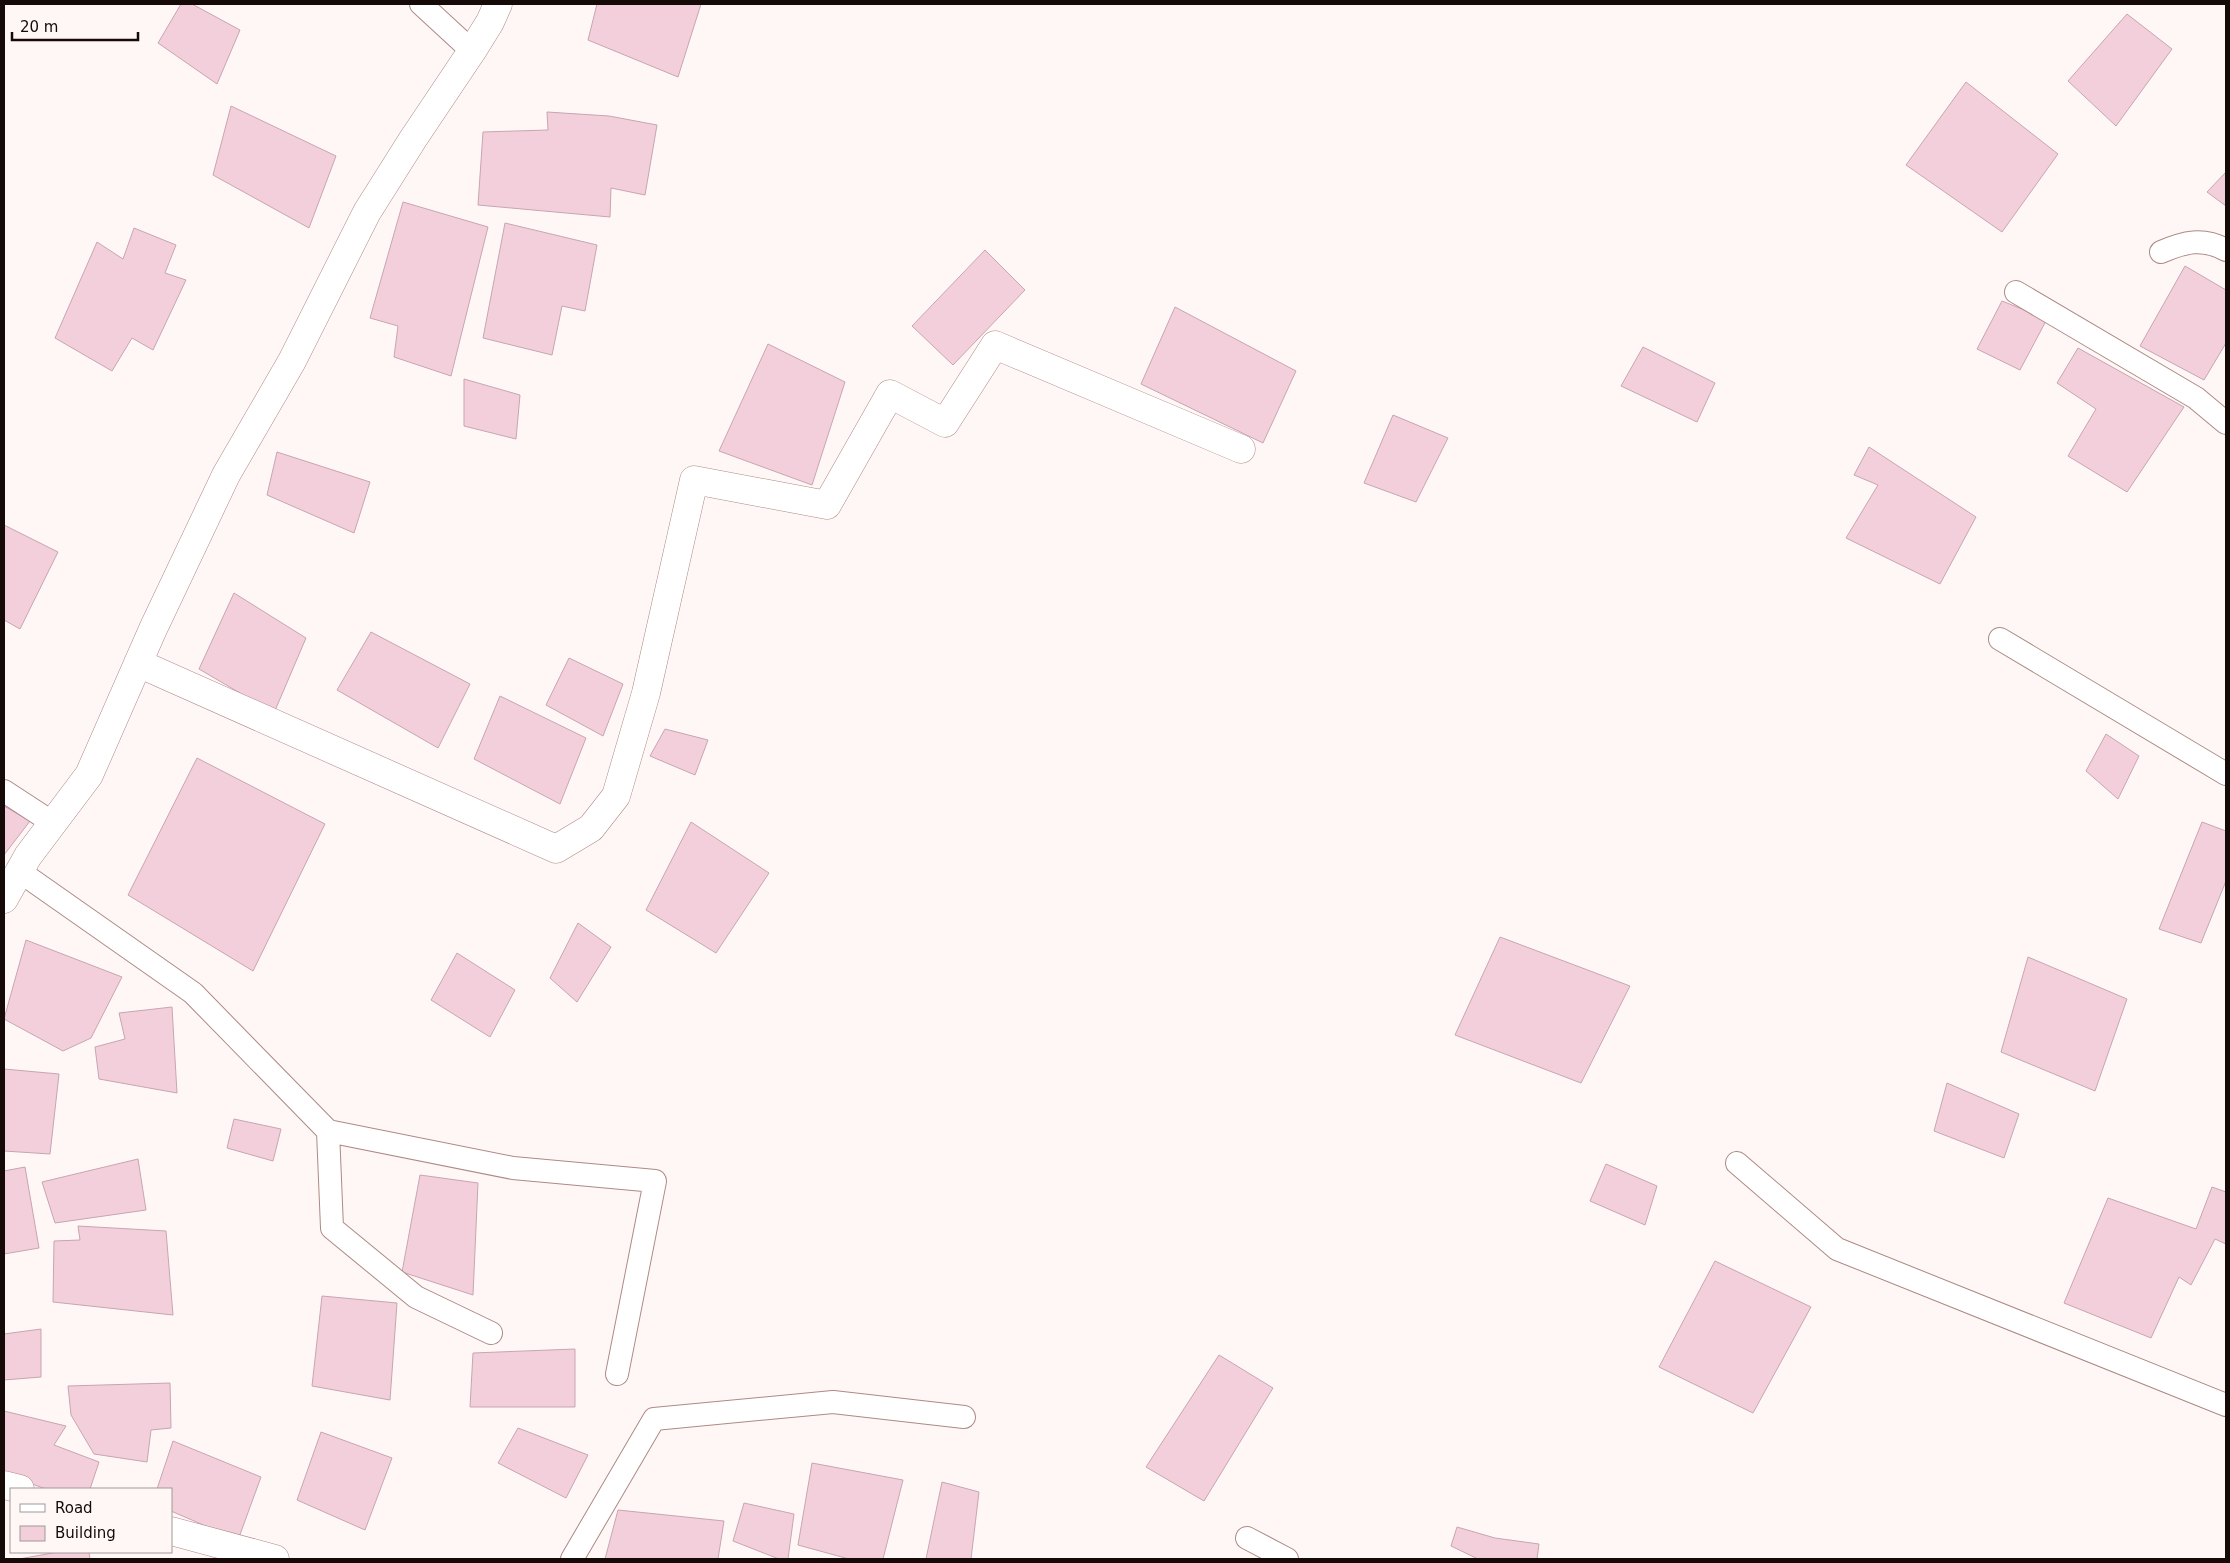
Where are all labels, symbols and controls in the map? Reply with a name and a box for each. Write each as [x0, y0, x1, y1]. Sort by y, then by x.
scale bar [12, 10, 139, 42]
text: 20 m [20, 18, 58, 36]
legend [10, 1488, 172, 1553]
text: Road [55, 1499, 93, 1517]
text: Building [55, 1524, 116, 1542]

